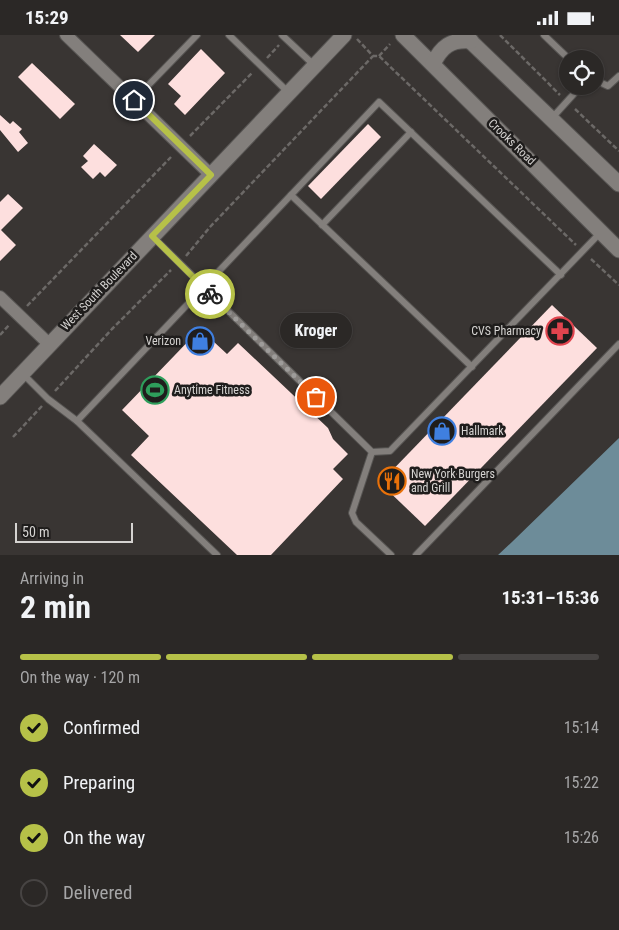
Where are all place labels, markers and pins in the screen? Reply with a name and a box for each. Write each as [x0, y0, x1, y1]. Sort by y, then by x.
pin [113, 79, 155, 121]
callout: Kroger [280, 312, 352, 347]
pharmacy icon: CVS Pharmacy [545, 316, 575, 346]
place label: CVS Pharmacy [471, 324, 541, 338]
shop icon: Verizon [185, 326, 215, 356]
place label: Verizon [145, 334, 181, 348]
sports icon: Anytime Fitness [140, 375, 170, 405]
pin [295, 376, 337, 418]
place label: Anytime Fitness [174, 383, 250, 397]
shop icon: Hallmark [427, 416, 457, 446]
place label: Hallmark [461, 424, 504, 438]
restaurant icon: New York Burgers and Grill [377, 466, 407, 496]
place label: New York Burgers and Grill [411, 467, 495, 495]

